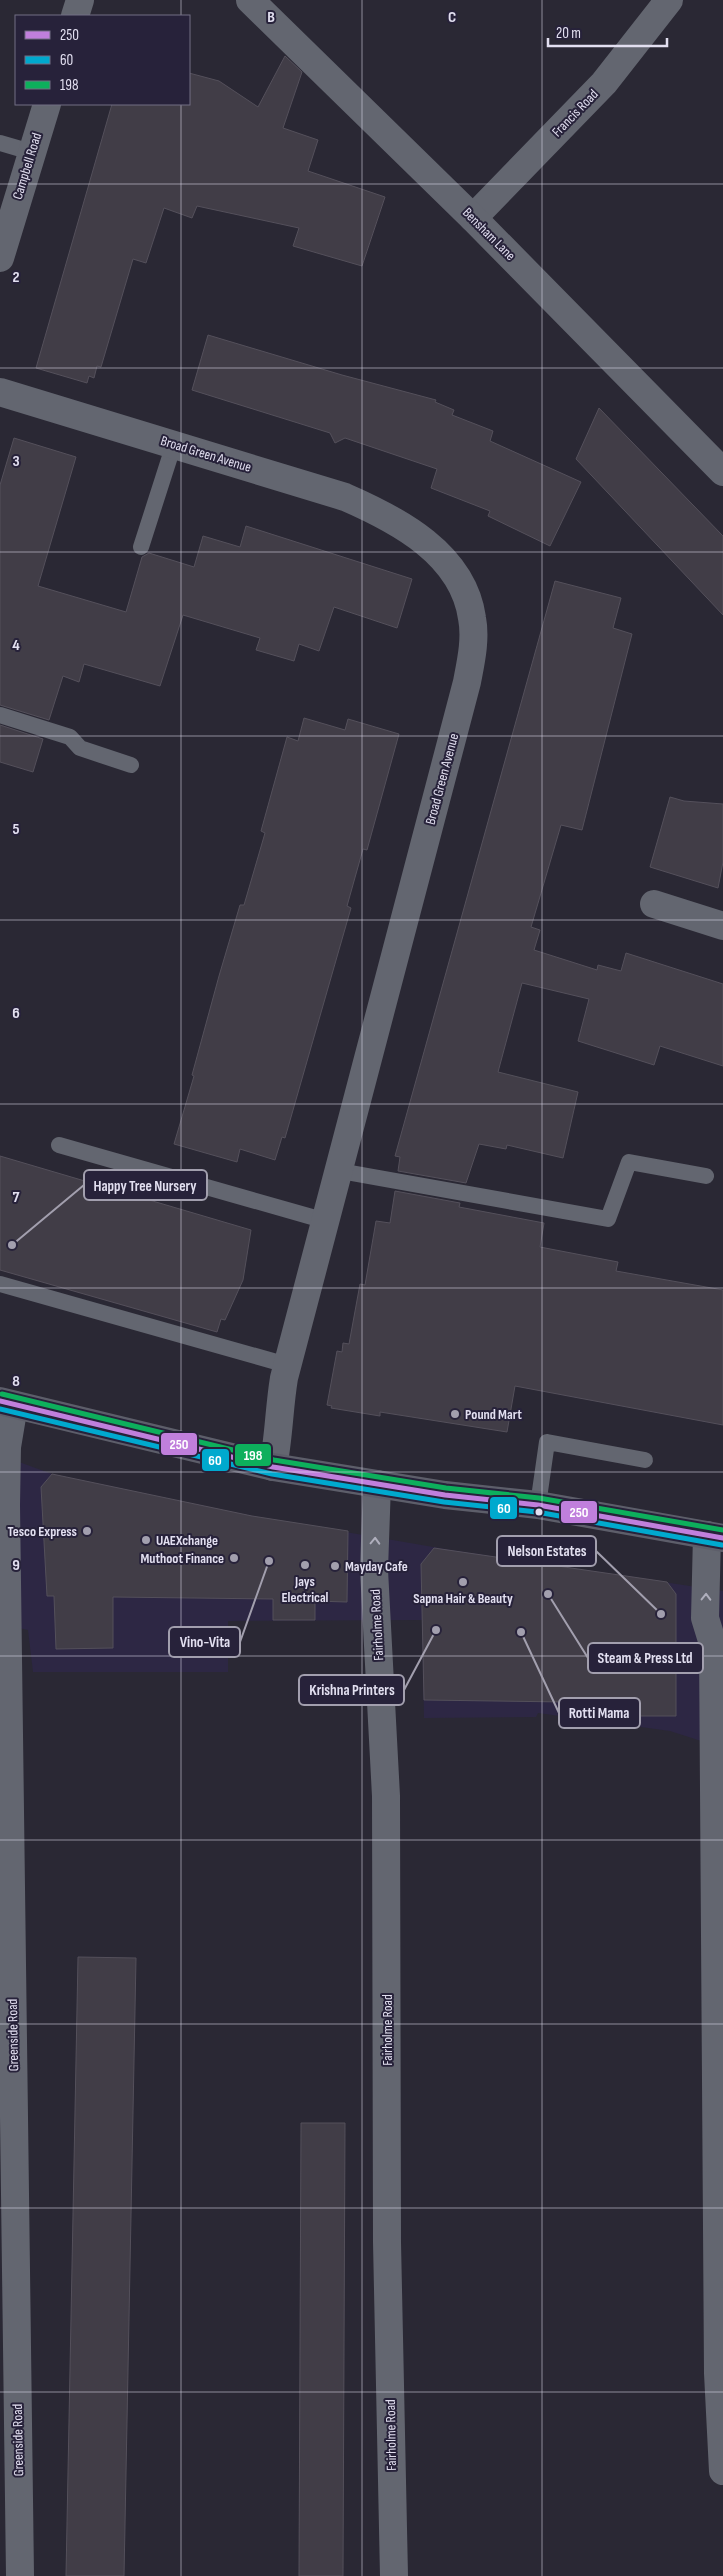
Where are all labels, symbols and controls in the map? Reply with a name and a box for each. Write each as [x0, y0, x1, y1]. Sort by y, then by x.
text: B [267, 8, 275, 27]
text: C [448, 8, 456, 27]
legend [15, 15, 190, 105]
scale bar [548, 15, 667, 47]
text: 20 m [556, 24, 581, 43]
text: 250 [60, 26, 79, 45]
text: 60 [60, 51, 73, 70]
text: 198 [60, 76, 78, 95]
street label: Francis Road [548, 86, 602, 140]
street label: Campbell Road [9, 130, 45, 201]
street label: Bensham Lane [459, 204, 519, 264]
text: 2 [12, 268, 20, 287]
street label: Broad Green Avenue [159, 432, 253, 476]
text: 3 [12, 452, 20, 471]
text: 4 [12, 636, 20, 655]
street label: Broad Green Avenue [422, 731, 462, 827]
text: 5 [12, 820, 20, 839]
text: 6 [12, 1004, 20, 1023]
callout: Happy Tree Nursery [84, 1170, 207, 1200]
text: Happy Tree Nursery [93, 1177, 197, 1196]
text: 7 [13, 1188, 20, 1207]
text: 8 [12, 1372, 20, 1391]
place label: Pound Mart [465, 1406, 522, 1423]
marker: Pound Mart [449, 1408, 461, 1420]
line badge: 250 [160, 1432, 198, 1456]
text: 250 [170, 1436, 189, 1453]
line badge: 198 [234, 1443, 272, 1467]
text: 198 [244, 1447, 263, 1464]
line badge: 60 [201, 1448, 230, 1472]
text: 60 [208, 1452, 222, 1469]
line badge: 60 [489, 1496, 518, 1520]
text: 60 [497, 1500, 511, 1517]
line badge: 250 [560, 1500, 598, 1524]
text: 250 [570, 1504, 589, 1521]
unlabelled marker [534, 1507, 544, 1517]
place label: Tesco Express [7, 1523, 77, 1540]
marker: Tesco Express [81, 1525, 93, 1537]
place label: UAEXchange [156, 1532, 218, 1549]
marker: UAEXchange [140, 1534, 152, 1546]
callout: Nelson Estates [497, 1536, 596, 1566]
one-way arrow [370, 1537, 380, 1545]
text: Nelson Estates [507, 1542, 587, 1561]
place label: Muthoot Finance [140, 1550, 224, 1567]
marker: Muthoot Finance [228, 1552, 240, 1564]
text: 9 [12, 1556, 20, 1575]
place label: Mayday Cafe [345, 1558, 408, 1575]
marker: Jays Electrical [299, 1559, 311, 1571]
marker: Mayday Cafe [329, 1560, 341, 1572]
place label: Jays Electrical [282, 1573, 329, 1606]
marker: Sapna Hair & Beauty [457, 1576, 469, 1588]
street label: Fairholme Road [367, 1589, 387, 1661]
place label: Sapna Hair & Beauty [413, 1590, 513, 1607]
one-way arrow [701, 1592, 711, 1600]
callout: Vino-Vita [169, 1627, 240, 1657]
text: Vino-Vita [180, 1633, 230, 1652]
callout: Steam & Press Ltd [588, 1643, 703, 1673]
text: Steam & Press Ltd [597, 1649, 693, 1668]
callout: Krishna Printers [299, 1675, 404, 1705]
text: Krishna Printers [309, 1681, 395, 1700]
callout: Rotti Mama [559, 1698, 640, 1728]
text: Rotti Mama [569, 1704, 629, 1723]
street label: Fairholme Road [379, 1994, 396, 2066]
street label: Greenside Road [4, 1998, 22, 2071]
street label: Fairholme Road [382, 2399, 400, 2471]
street label: Greenside Road [9, 2403, 27, 2476]

